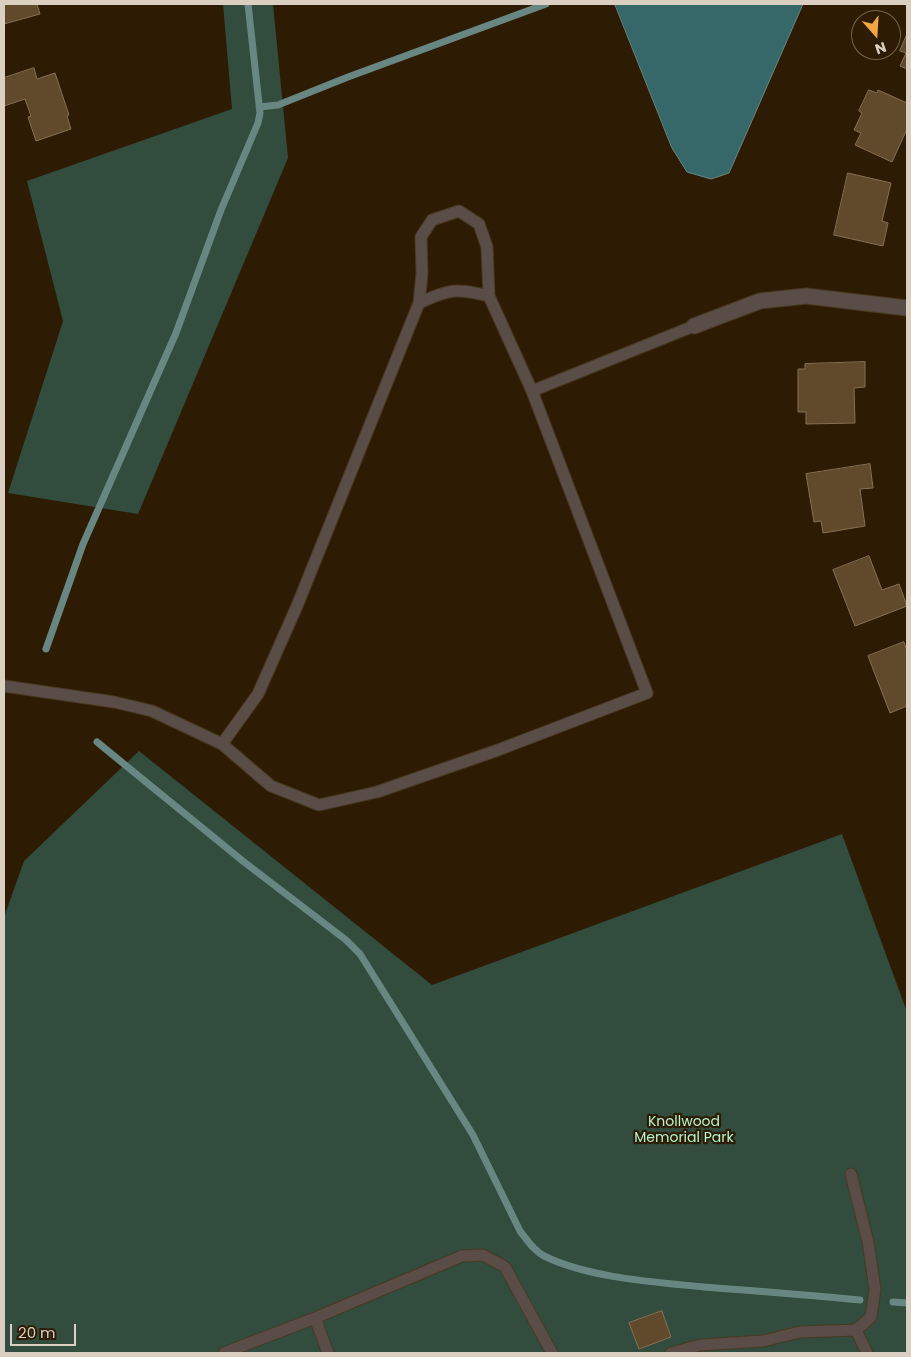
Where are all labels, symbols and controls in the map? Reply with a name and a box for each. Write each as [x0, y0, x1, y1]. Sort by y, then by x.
north arrow [851, 10, 901, 60]
text: N [872, 37, 889, 59]
park label: Knollwood Memorial Park [634, 1114, 734, 1146]
scale bar [12, 1314, 79, 1346]
text: 20 m [18, 1322, 56, 1343]

